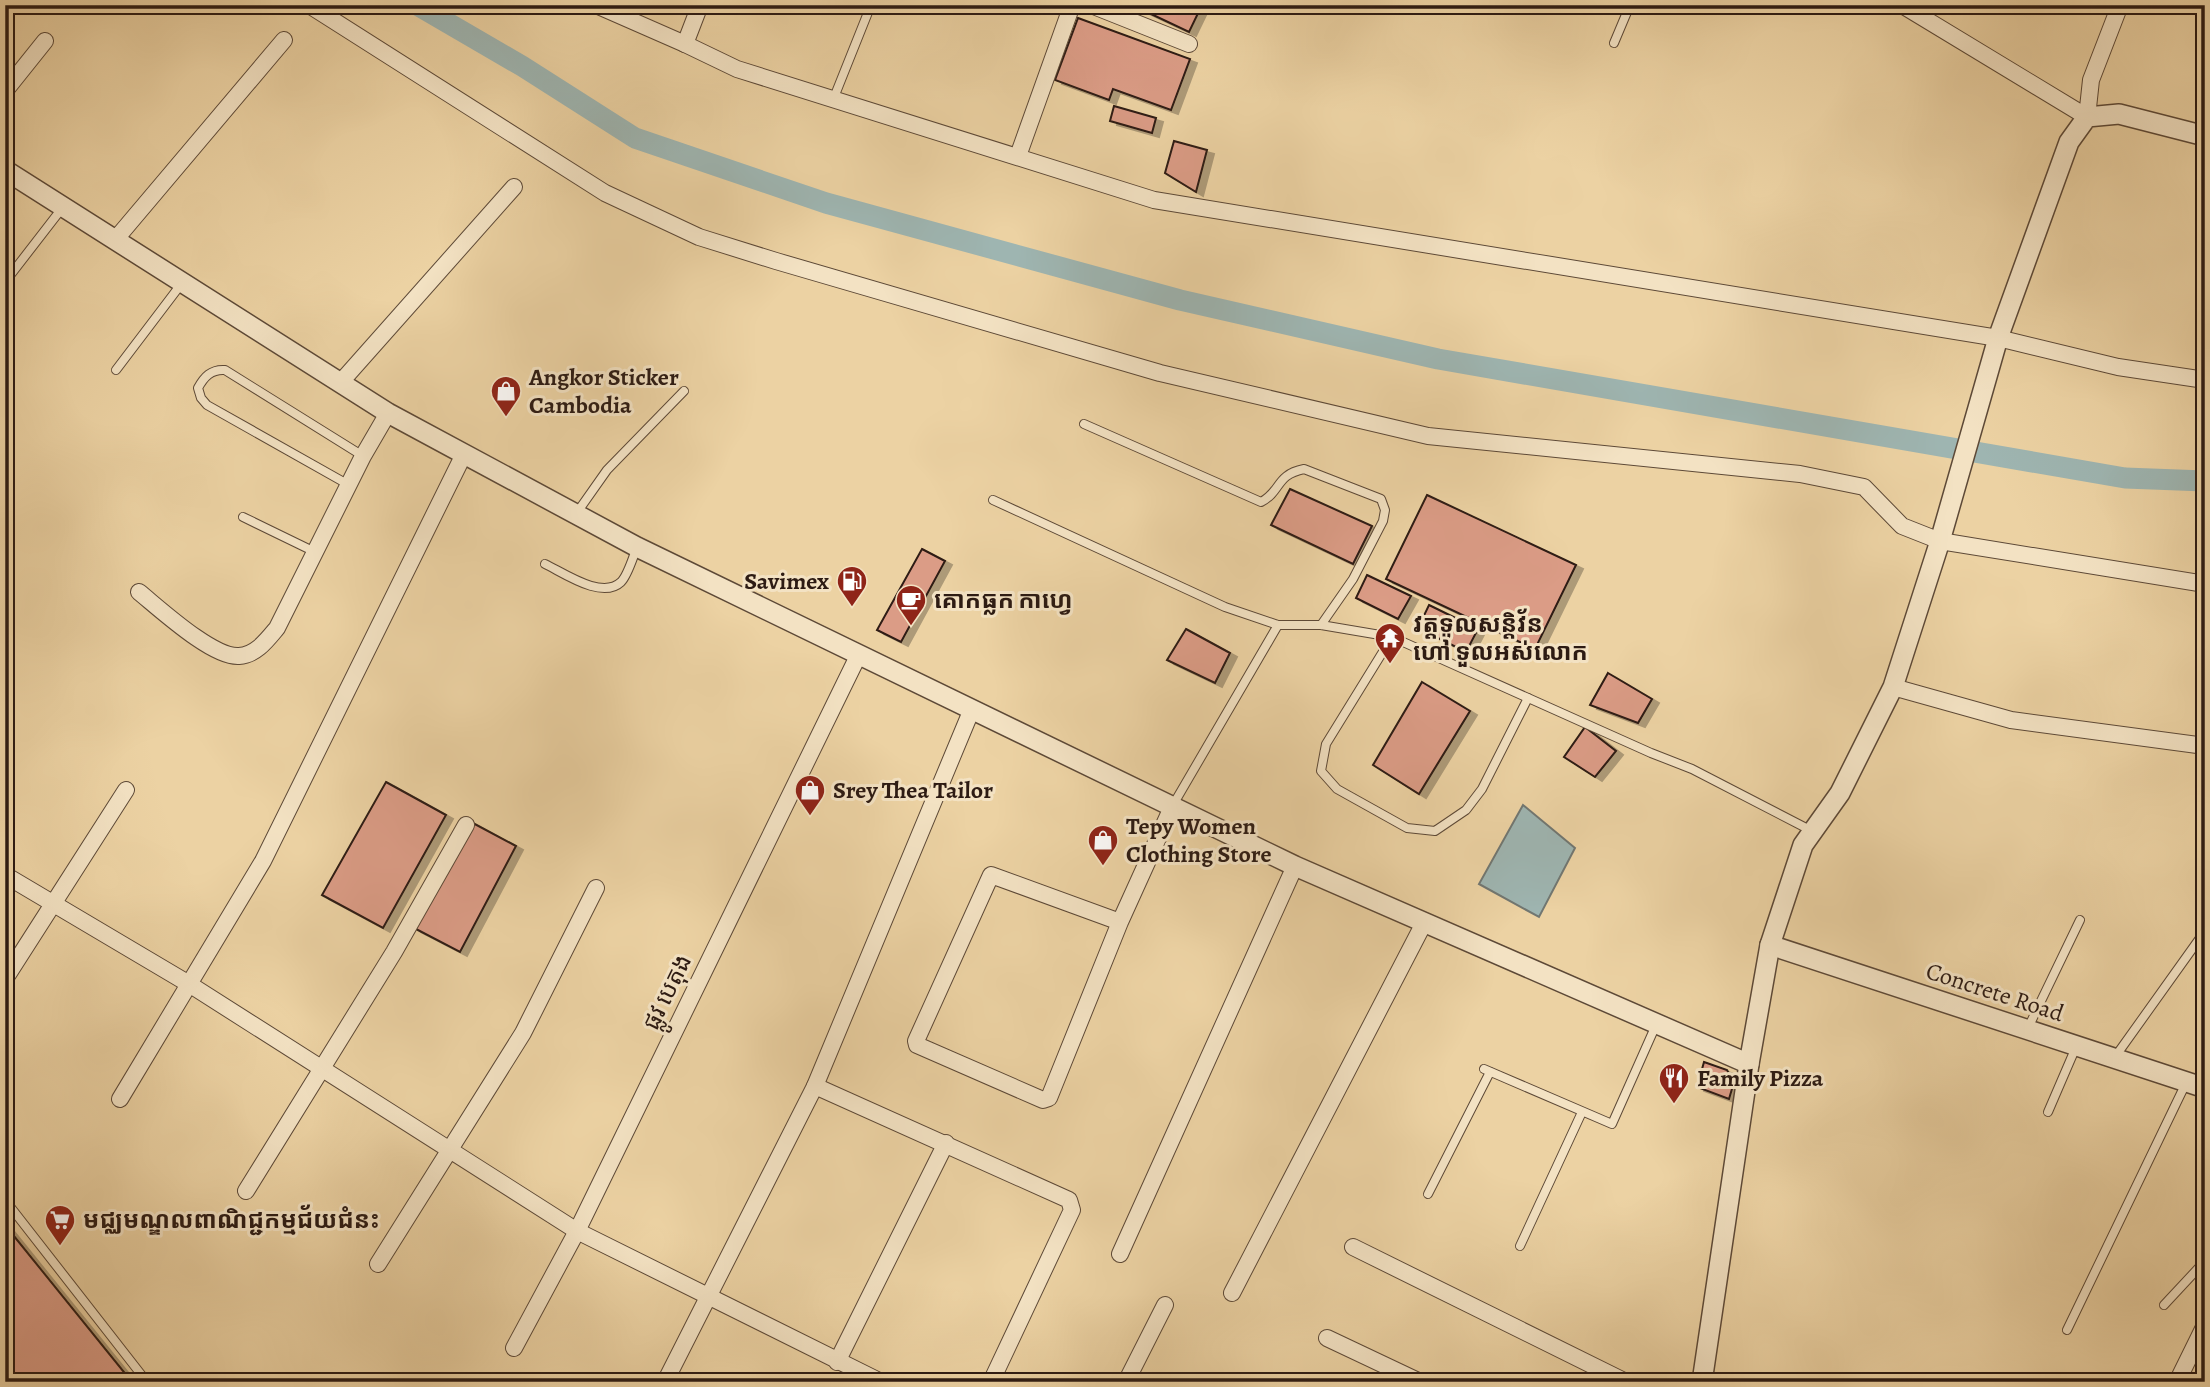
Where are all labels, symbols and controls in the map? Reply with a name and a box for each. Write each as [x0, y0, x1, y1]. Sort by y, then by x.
place label: Angkor Sticker Cambodia [528, 361, 679, 421]
shop icon: Angkor Sticker Cambodia [489, 374, 523, 418]
fuel station icon: Savimex [835, 564, 869, 608]
place label: Savimex [744, 565, 829, 597]
cafe icon: គោកធ្លក កាហ្វេ [894, 583, 928, 627]
place label: គោកធ្លក កាហ្វេ [934, 584, 1072, 616]
place label: វត្តទូលសន្តិវ័ន ហៅ ទួលអស់លោក [1413, 608, 1588, 668]
temple icon: វត្តទូលសន្តិវ័ន ហៅ ទួលអស់លោក [1373, 621, 1407, 665]
shop icon: Srey Thea Tailor [793, 773, 827, 817]
place label: Srey Thea Tailor [833, 774, 993, 806]
place label: Tepy Women Clothing Store [1126, 810, 1272, 870]
shop icon: Tepy Women Clothing Store [1086, 823, 1120, 867]
street label: ផ្លូវ បេតុង [635, 949, 705, 1038]
street label: Concrete Road [1922, 955, 2068, 1029]
restaurant icon: Family Pizza [1657, 1061, 1691, 1105]
place label: Family Pizza [1697, 1062, 1824, 1094]
supermarket icon: មជ្ឈមណ្ឌលពាណិជ្ជកម្មជ័យជំនះ [43, 1203, 77, 1247]
place label: មជ្ឈមណ្ឌលពាណិជ្ជកម្មជ័យជំនះ [83, 1204, 380, 1236]

